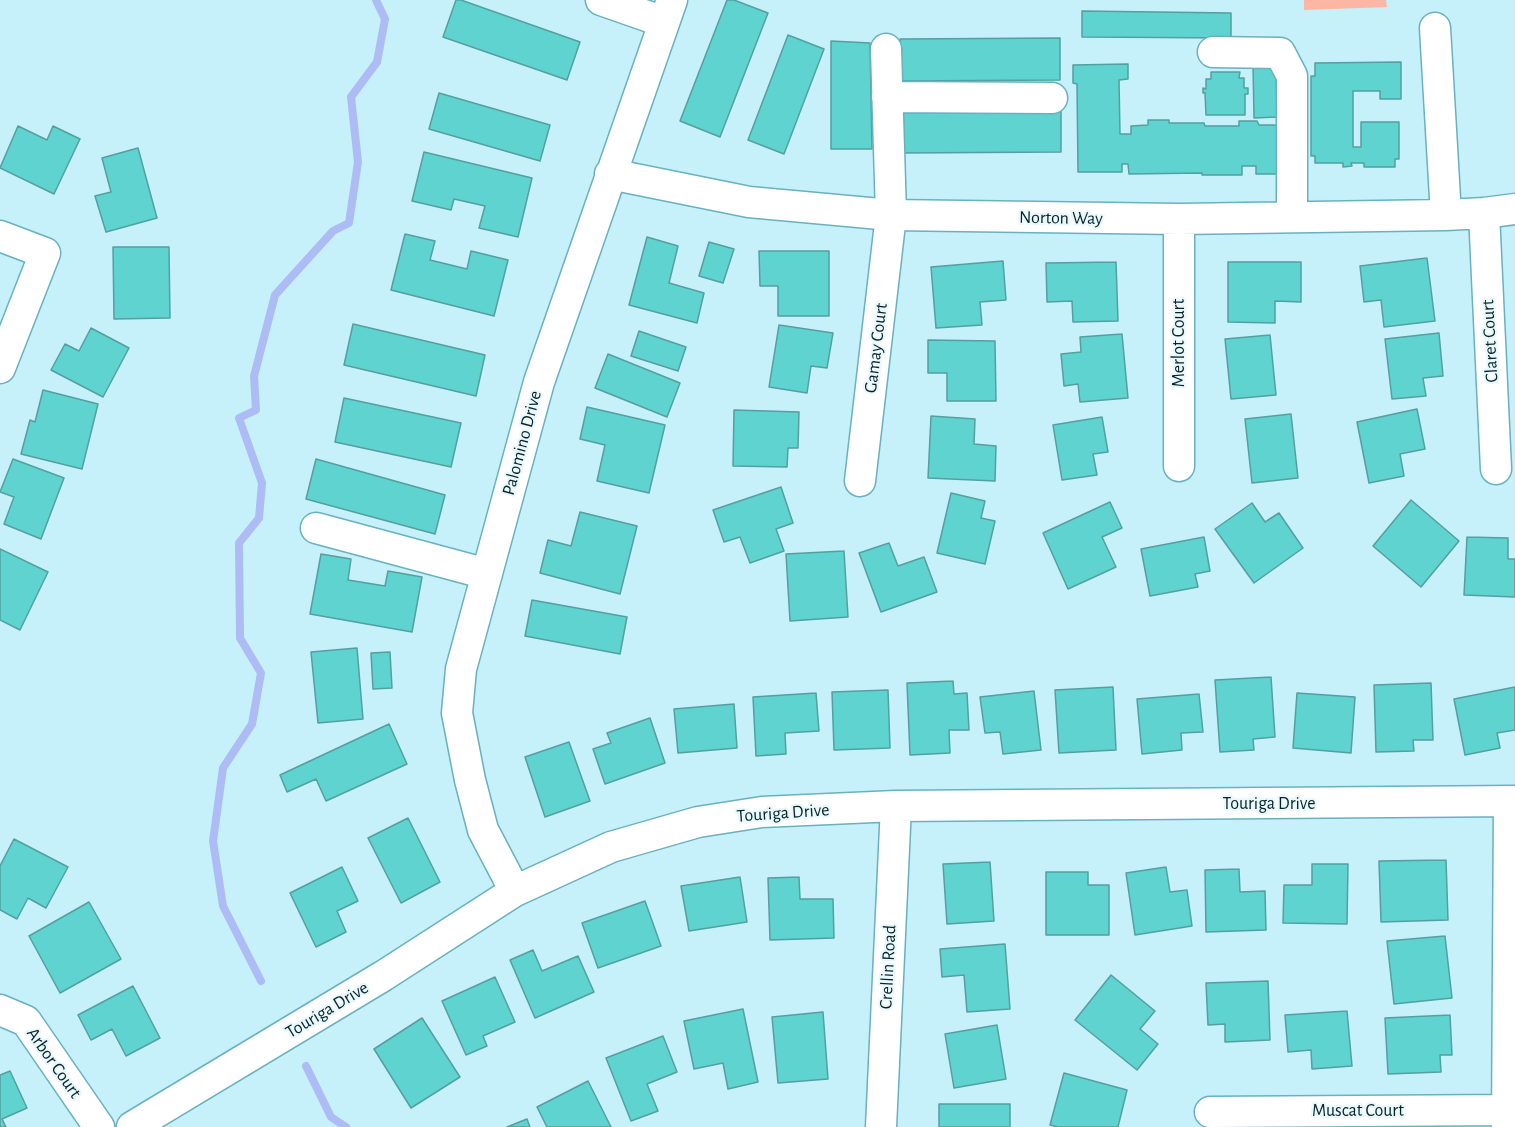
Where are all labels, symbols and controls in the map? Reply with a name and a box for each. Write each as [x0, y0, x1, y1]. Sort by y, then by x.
street label: Norton Way [1019, 206, 1103, 230]
street label: Merlot Court [1168, 299, 1190, 387]
street label: Claret Court [1477, 299, 1503, 383]
street label: Gamay Court [860, 302, 892, 394]
street label: Palomino Drive [498, 388, 546, 498]
street label: Touriga Drive [1223, 793, 1315, 815]
street label: Touriga Drive [736, 799, 830, 827]
street label: Crellin Road [875, 924, 901, 1010]
street label: Touriga Drive [282, 977, 372, 1043]
street label: Arbor Court [22, 1024, 86, 1102]
street label: Muscat Court [1312, 1100, 1404, 1122]

